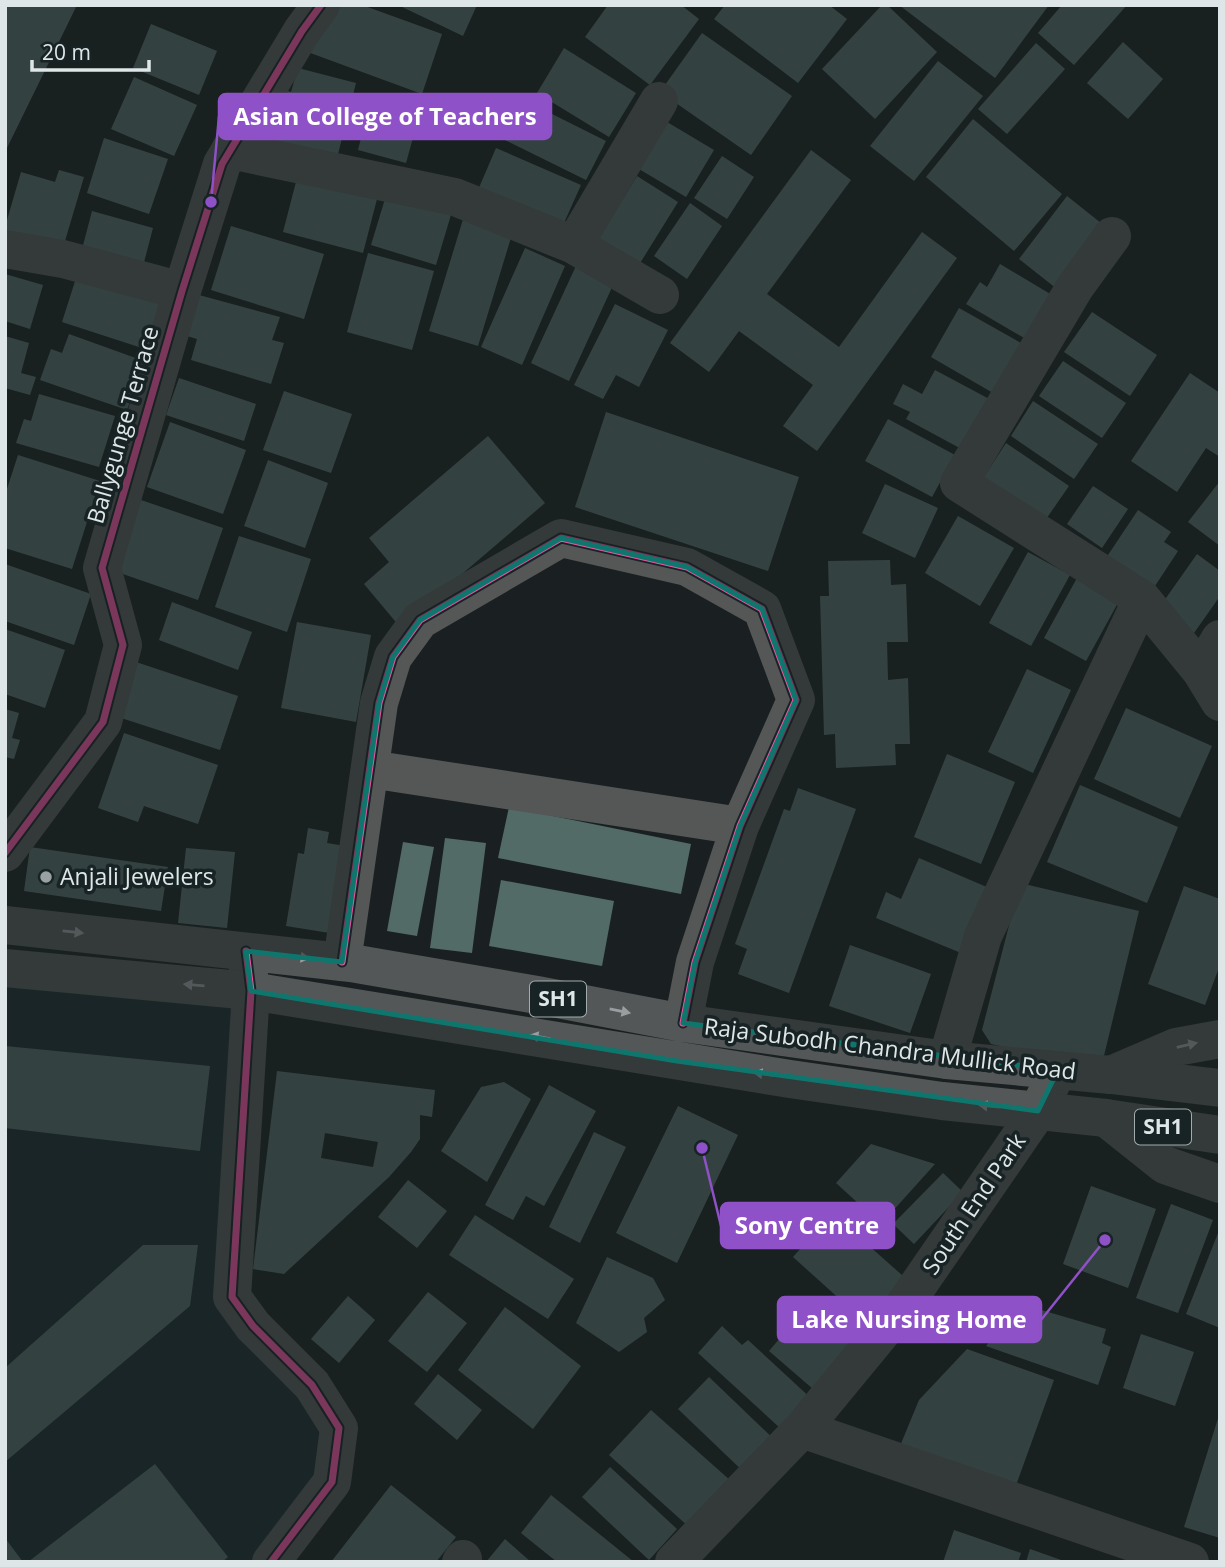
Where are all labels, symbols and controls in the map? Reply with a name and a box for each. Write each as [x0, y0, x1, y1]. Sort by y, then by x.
scale bar [32, 28, 149, 72]
text: 20 m [42, 38, 91, 66]
callout: Asian College of Teachers [219, 94, 551, 139]
text: Asian College of Teachers [233, 99, 537, 132]
street label: Ballygunge Terrace [79, 322, 166, 527]
place label: Anjali Jewelers [60, 860, 214, 892]
marker: Anjali Jewelers [38, 869, 54, 885]
one-way arrow [62, 927, 84, 938]
one-way arrow [288, 952, 310, 963]
one-way arrow [182, 979, 204, 990]
road number: SH1 [530, 982, 586, 1016]
one-way arrow [609, 1005, 631, 1016]
street label: Raja Subodh Chandra Mullick Road [702, 1009, 1078, 1087]
one-way arrow [529, 1031, 551, 1042]
one-way arrow [1176, 1039, 1198, 1050]
one-way arrow [753, 1068, 775, 1079]
one-way arrow [978, 1100, 1000, 1111]
road number: SH1 [1135, 1110, 1191, 1144]
street label: South End Park [914, 1127, 1032, 1280]
callout: Sony Centre [721, 1203, 894, 1248]
text: Sony Centre [735, 1208, 879, 1241]
callout: Lake Nursing Home [778, 1297, 1041, 1342]
text: Lake Nursing Home [791, 1302, 1027, 1335]

